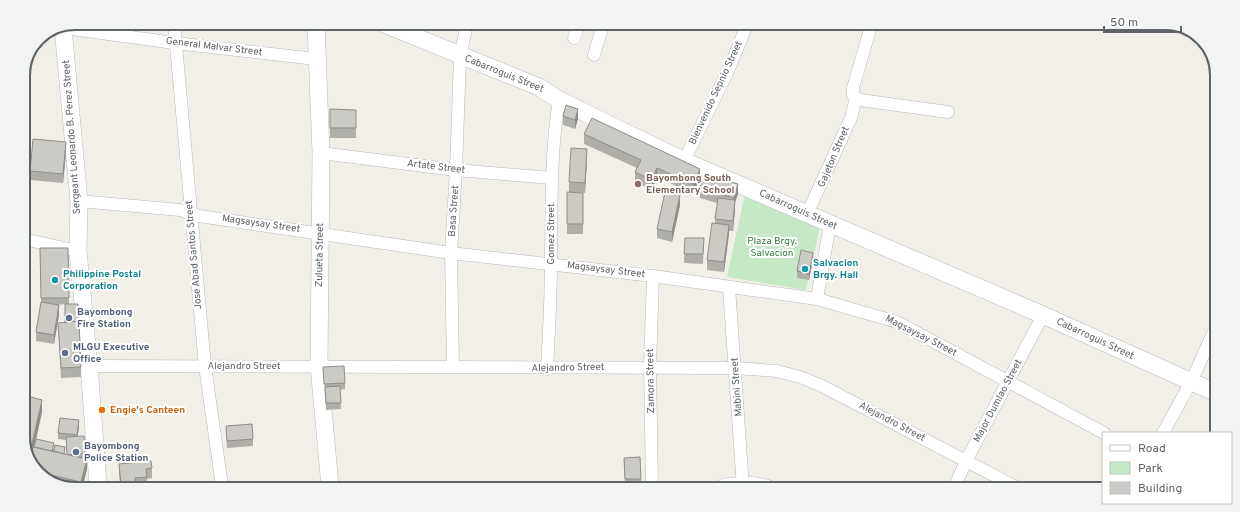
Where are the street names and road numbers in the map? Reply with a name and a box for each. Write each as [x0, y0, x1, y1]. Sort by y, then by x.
street label: General Malvar Street [165, 35, 263, 59]
street label: Bienvenido Sepnio Street [686, 39, 746, 147]
street label: Cabarroguis Street [462, 52, 546, 96]
street label: Sergeant Leonardo B. Perez Street [60, 59, 84, 215]
street label: Gajeton Street [815, 124, 853, 189]
street label: Artate Street [406, 157, 466, 177]
street label: Basa Street [446, 185, 462, 237]
street label: Cabarroguis Street [757, 187, 839, 233]
street label: Jose Abad Santos Street [183, 200, 205, 310]
street label: Gomez Street [545, 203, 558, 265]
street label: Magsaysay Street [221, 212, 301, 236]
street label: Zulueta Street [313, 222, 327, 287]
street label: Magsaysay Street [566, 259, 646, 281]
street label: Magsaysay Street [883, 312, 959, 360]
street label: Cabarroguis Street [1054, 315, 1136, 363]
street label: Zamora Street [644, 348, 658, 414]
street label: Mabini Street [728, 357, 746, 417]
street label: Major Dumlao Street [971, 357, 1025, 445]
street label: Alejandro Street [207, 360, 281, 373]
street label: Alejandro Street [531, 361, 605, 375]
street label: Alejandro Street [857, 399, 928, 445]

